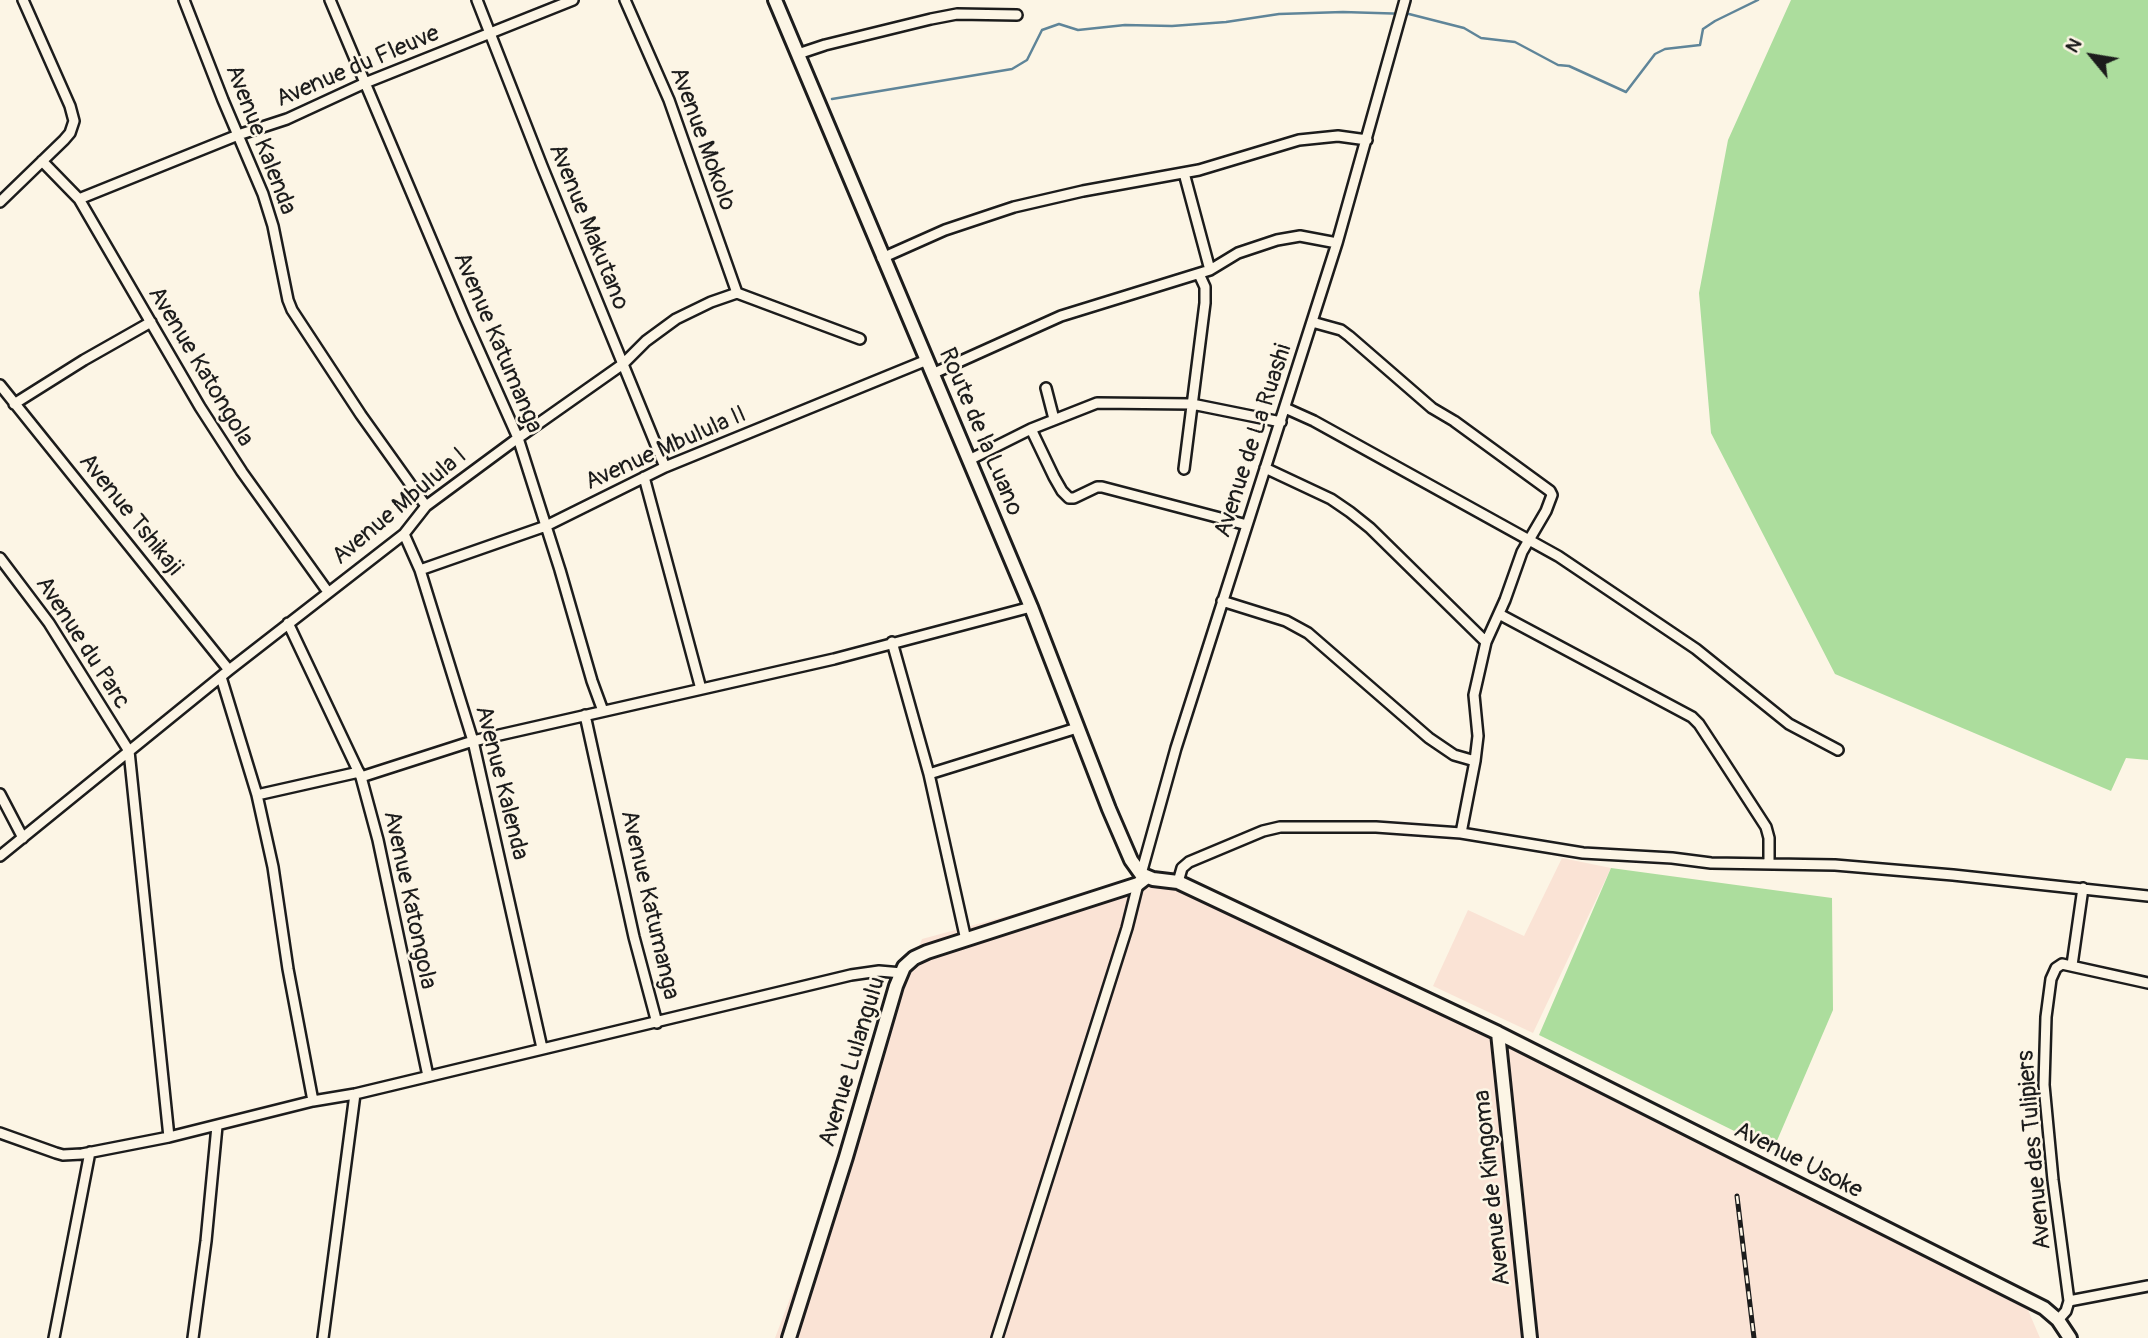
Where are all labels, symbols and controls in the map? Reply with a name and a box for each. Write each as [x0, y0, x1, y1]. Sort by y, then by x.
street label: Avenue du Fleuve [272, 20, 444, 114]
north arrow [2057, 21, 2127, 91]
text: N [2060, 34, 2087, 57]
street label: Avenue Kalenda [218, 61, 302, 219]
street label: Avenue Mokolo [663, 63, 741, 215]
street label: Avenue Makutano [542, 140, 634, 314]
street label: Avenue Katumanga [446, 248, 548, 438]
street label: Avenue Katongola [141, 282, 259, 452]
street label: Avenue de La Ruashi [1209, 341, 1299, 541]
street label: Route de la Luano [932, 344, 1028, 520]
street label: Avenue Mbulula II [581, 401, 751, 497]
street label: Avenue Mbulula I [327, 442, 473, 572]
street label: Avenue Tshikaji [72, 448, 188, 582]
street label: Avenue du Parc [28, 571, 136, 715]
street label: Avenue Kalenda [468, 703, 534, 863]
street label: Avenue Katumanga [613, 807, 685, 1003]
street label: Avenue Katongola [376, 808, 442, 992]
street label: Avenue Lulangulu [813, 974, 893, 1150]
street label: Avenue des Tulipiers [2012, 1049, 2058, 1251]
street label: Avenue de Kingoma [1468, 1089, 1518, 1287]
street label: Avenue Usoke [1729, 1116, 1867, 1206]

